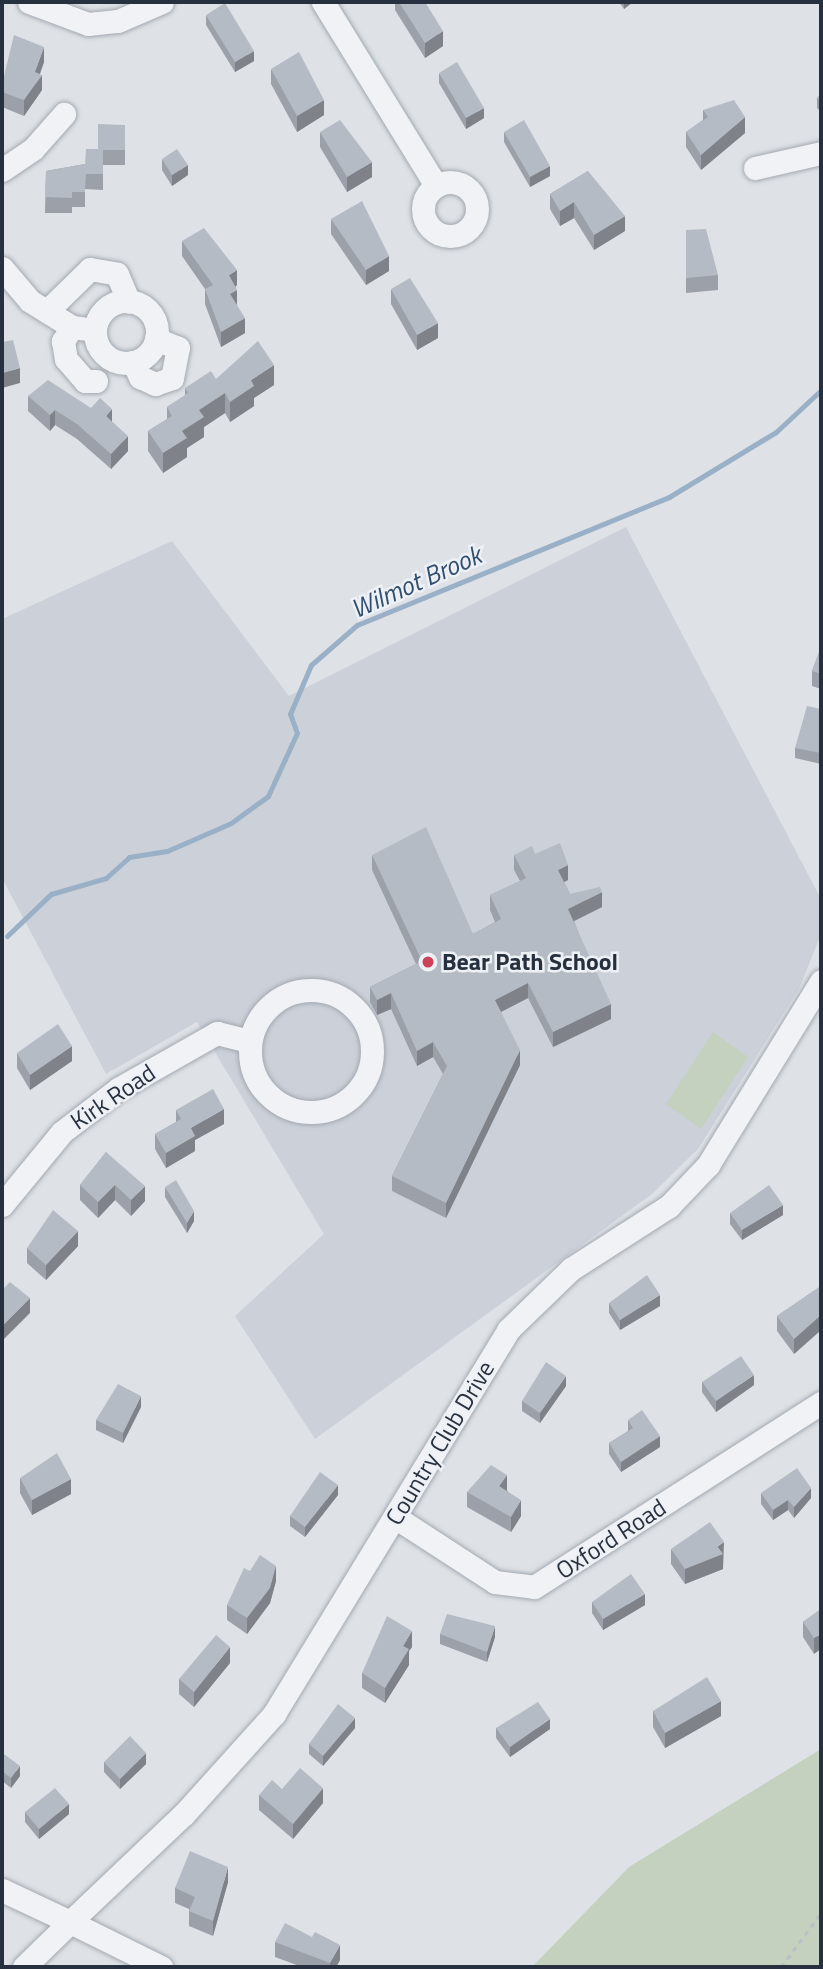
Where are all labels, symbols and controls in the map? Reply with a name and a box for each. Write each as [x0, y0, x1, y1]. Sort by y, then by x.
water label: Wilmot Brook [346, 539, 486, 625]
place label: Bear Path School [442, 948, 618, 976]
marker: Bear Path School [420, 954, 436, 970]
street label: Kirk Road [65, 1058, 161, 1136]
street label: Country Club Drive [380, 1356, 500, 1530]
street label: Oxford Road [551, 1493, 671, 1585]

